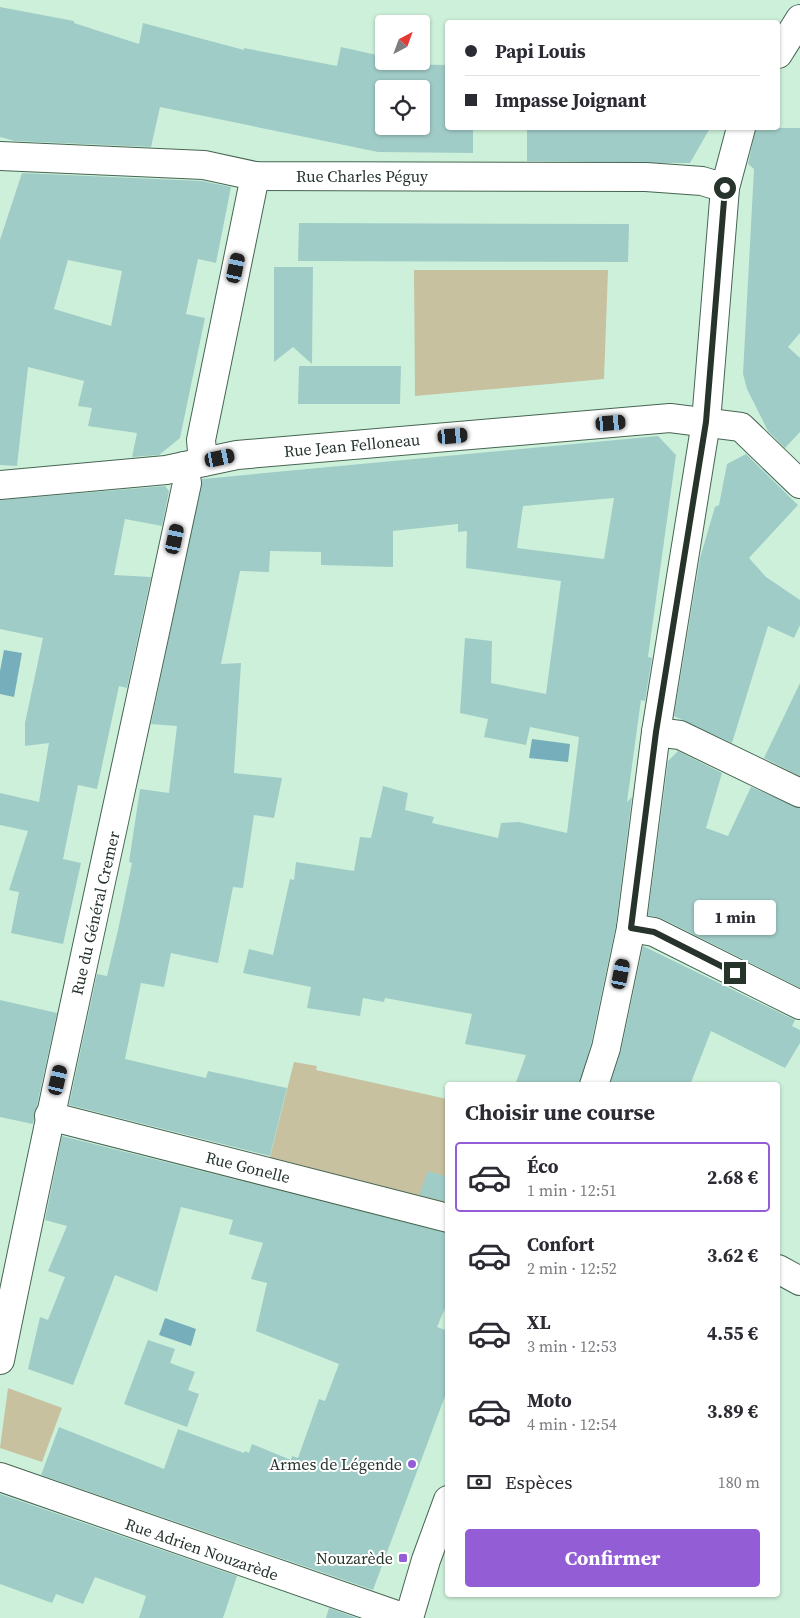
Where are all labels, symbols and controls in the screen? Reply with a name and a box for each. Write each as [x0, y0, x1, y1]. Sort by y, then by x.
north arrow [375, 15, 430, 70]
map controls [375, 15, 430, 135]
text: Papi Louis [495, 38, 586, 64]
button: locate [375, 80, 430, 135]
text: Impasse Joignant [495, 87, 646, 113]
street label: Rue Charles Péguy [296, 165, 429, 187]
route start [714, 177, 736, 199]
car [225, 252, 246, 284]
car [595, 414, 626, 432]
car [437, 427, 468, 445]
street label: Rue Jean Felloneau [283, 428, 421, 462]
car [203, 448, 236, 468]
car [164, 523, 185, 555]
street label: Rue du Général Cremer [65, 829, 125, 997]
callout: 1 min [694, 900, 776, 936]
text: 1 min [714, 906, 756, 928]
car [610, 958, 631, 990]
route end [724, 962, 746, 984]
car [47, 1064, 68, 1096]
text: Choisir une course [465, 1097, 655, 1127]
street label: Rue Gonelle [203, 1146, 293, 1188]
text: Éco [527, 1153, 559, 1179]
icon: car [467, 1155, 512, 1200]
text: 2.68 € [707, 1164, 758, 1190]
text: 1 min · 12:51 [527, 1179, 617, 1201]
text: Confort [527, 1231, 594, 1257]
icon: car [467, 1233, 512, 1278]
text: 3.62 € [707, 1242, 758, 1268]
text: 2 min · 12:52 [527, 1257, 617, 1279]
text: XL [527, 1309, 550, 1335]
icon: car [467, 1311, 512, 1356]
text: 4.55 € [707, 1320, 758, 1346]
text: 3 min · 12:53 [527, 1335, 617, 1357]
text: Moto [527, 1387, 572, 1413]
icon: car [467, 1389, 512, 1434]
text: 3.89 € [707, 1398, 758, 1424]
text: 4 min · 12:54 [527, 1413, 617, 1435]
place label: Armes de Légende [269, 1453, 402, 1475]
marker: Armes de Légende [406, 1458, 418, 1470]
icon: cash [465, 1468, 493, 1496]
text: Espèces [505, 1469, 573, 1495]
text: 180 m [718, 1471, 760, 1493]
street label: Rue Adrien Nouzarède [122, 1512, 282, 1586]
button: Confirmer [465, 1529, 760, 1587]
place label: Nouzarède [316, 1547, 393, 1569]
marker: Nouzarède [397, 1552, 409, 1564]

